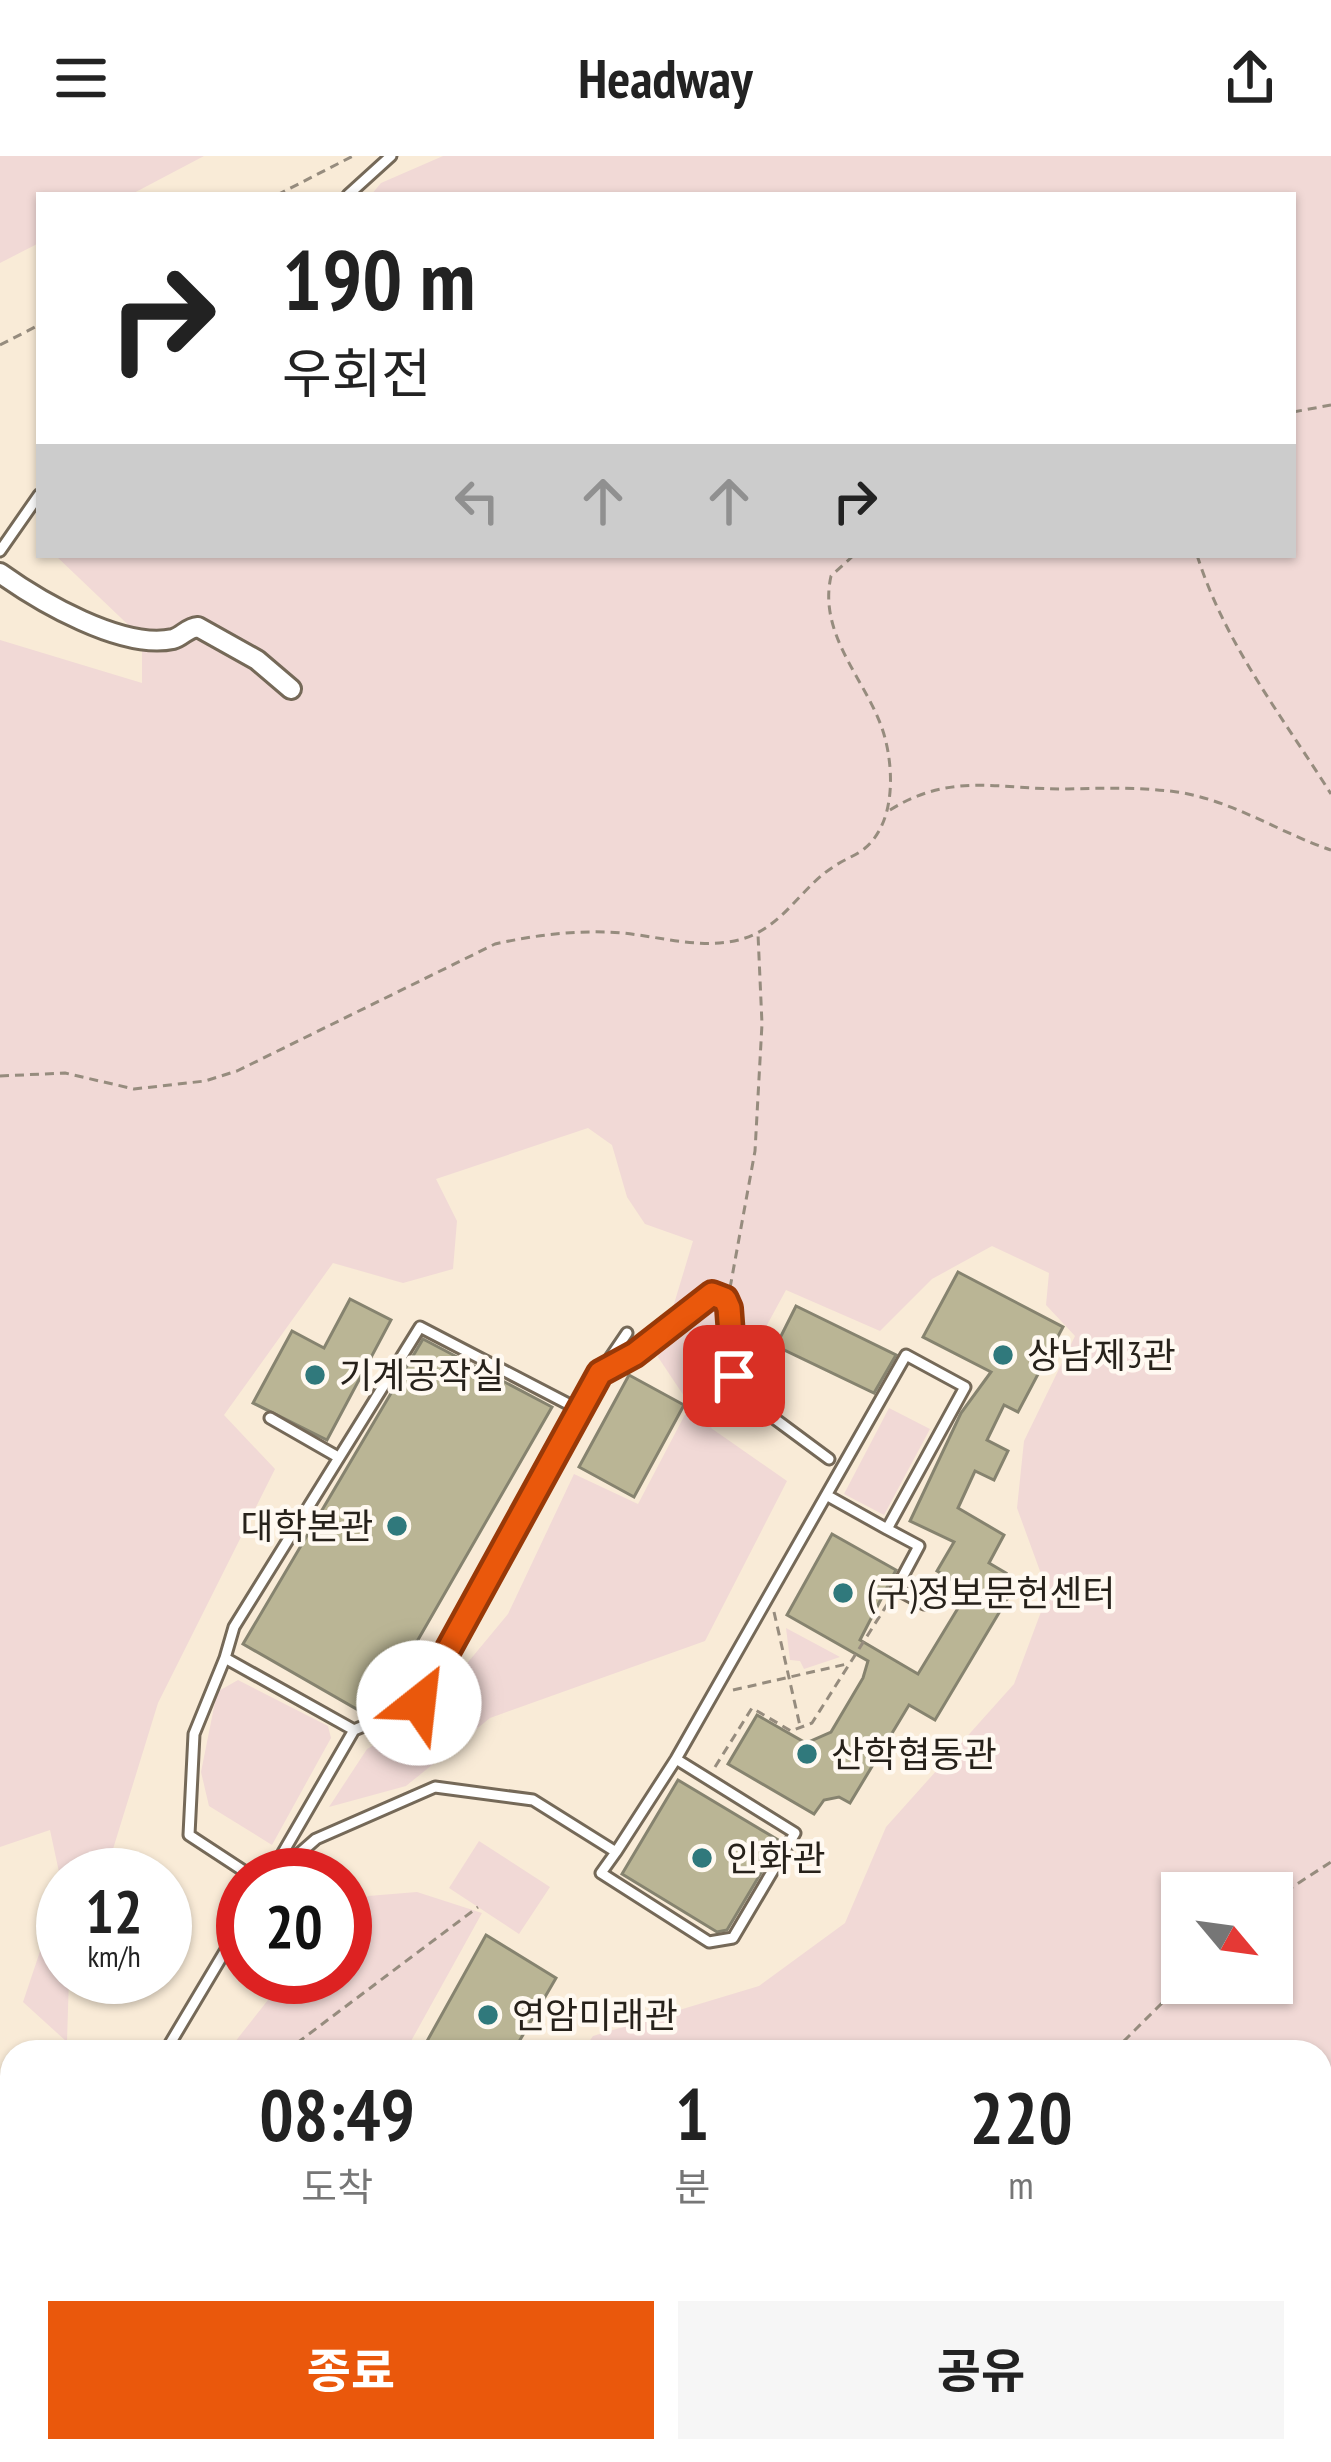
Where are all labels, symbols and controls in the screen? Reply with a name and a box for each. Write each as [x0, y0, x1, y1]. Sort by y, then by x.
text: Headway [578, 43, 753, 113]
icon: menu [48, 45, 114, 111]
icon: share [1217, 45, 1283, 111]
text: 190 m [282, 224, 475, 333]
icon: right [84, 240, 240, 396]
text: 우회전 [282, 338, 431, 408]
icon: left [444, 468, 510, 534]
icon: ahead [570, 468, 636, 534]
icon: ahead [696, 468, 762, 534]
icon: right [822, 468, 888, 534]
pin [683, 1325, 785, 1427]
place label: 상남제3관 [1027, 1331, 1176, 1378]
marker: 상남제3관 [990, 1342, 1016, 1368]
icon: arrive [701, 1343, 767, 1409]
place label: 기계공작실 [339, 1351, 505, 1398]
marker: 기계공작실 [302, 1362, 328, 1388]
place label: 대학본관 [241, 1502, 373, 1549]
marker: 대학본관 [384, 1513, 410, 1539]
place label: (구)정보문헌센터 [867, 1569, 1116, 1616]
marker: (구)정보문헌센터 [830, 1580, 856, 1606]
position arrow [356, 1640, 482, 1766]
place label: 산학협동관 [831, 1730, 997, 1777]
marker: 산학협동관 [794, 1741, 820, 1767]
place label: 인화관 [726, 1834, 825, 1881]
marker: 인화관 [689, 1845, 715, 1871]
speed limit sign: 20 [216, 1848, 372, 2004]
text: 12 [85, 1872, 143, 1950]
north arrow [1161, 1872, 1293, 2004]
map controls [1161, 1872, 1293, 2004]
text: km/h [87, 1936, 141, 1975]
place label: 연암미래관 [512, 1991, 678, 2038]
marker: 연암미래관 [475, 2002, 501, 2028]
text: 08:49 [259, 2067, 415, 2160]
text: 1 [675, 2067, 709, 2160]
text: 220 [969, 2070, 1073, 2163]
text: m [1008, 2159, 1034, 2210]
text: 도착 [301, 2161, 373, 2212]
text: 분 [674, 2161, 710, 2212]
button: 종료 [48, 2301, 654, 2439]
button: 공유 [678, 2301, 1284, 2439]

